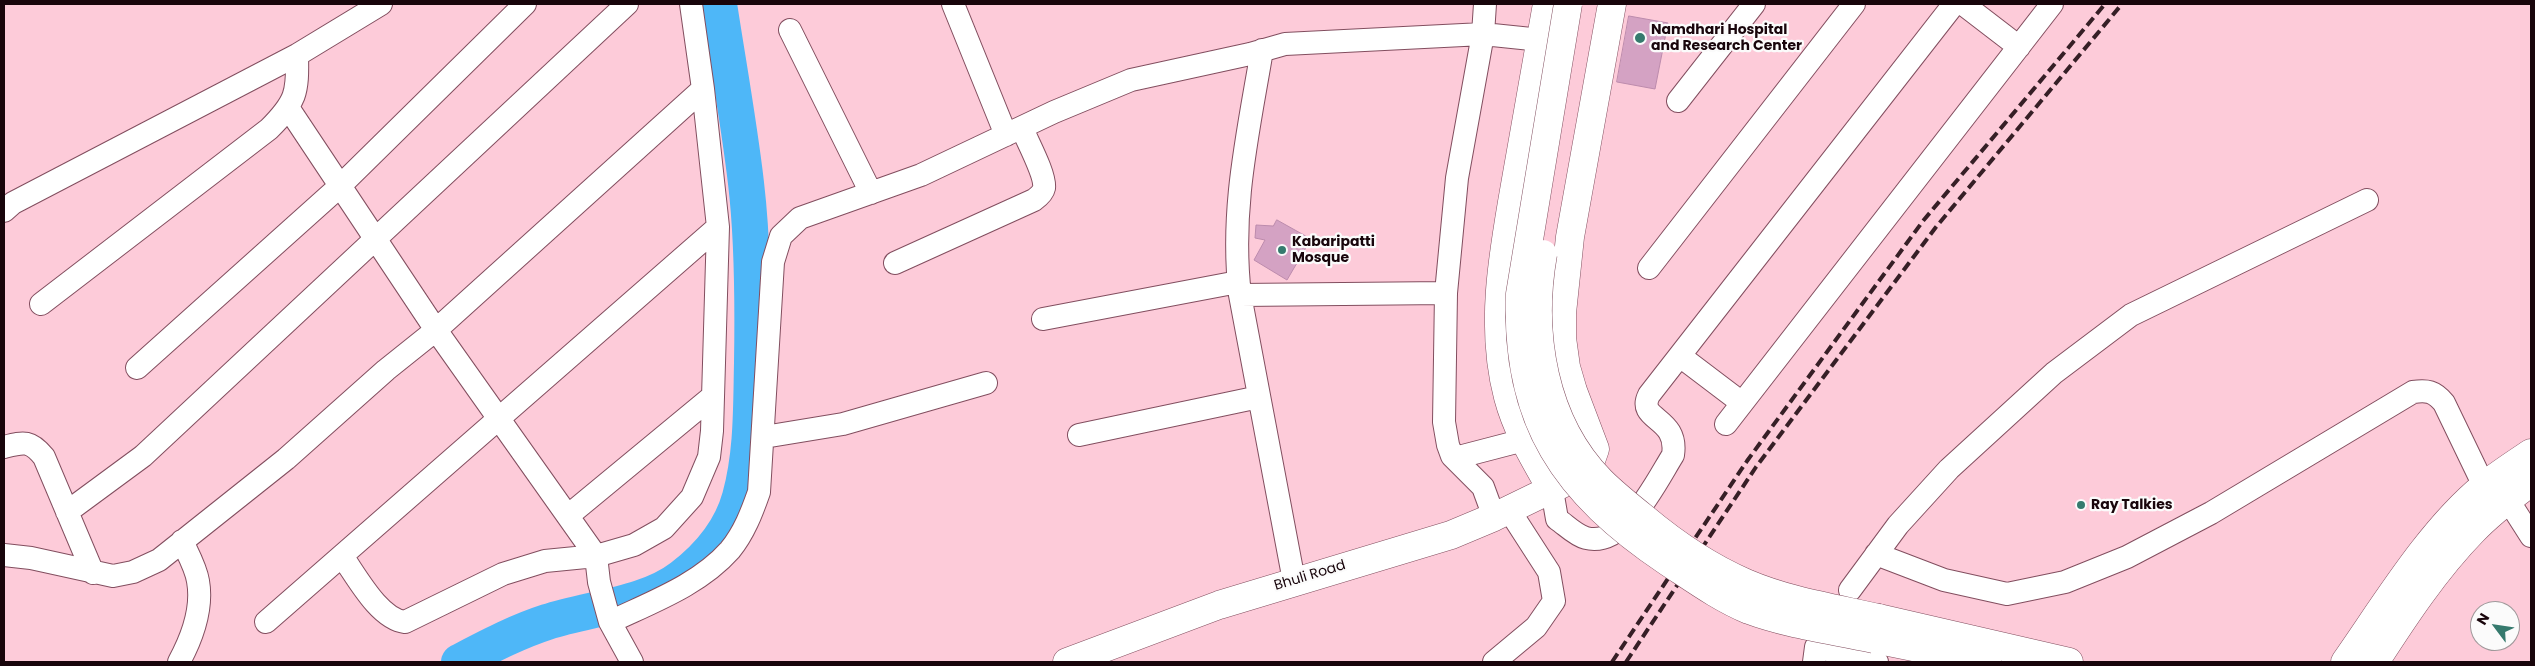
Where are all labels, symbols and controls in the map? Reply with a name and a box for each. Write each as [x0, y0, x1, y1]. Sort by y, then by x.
place label: Namdhari Hospital and Research Center [1651, 22, 1802, 54]
marker: Namdhari Hospital and Research Center [1633, 31, 1647, 45]
place label: Kabaripatti Mosque [1292, 234, 1375, 266]
marker: Kabaripatti Mosque [1276, 244, 1288, 256]
place label: Ray Talkies [2091, 497, 2173, 513]
marker: Ray Talkies [2075, 499, 2087, 511]
street label: Bhuli Road [1272, 557, 1348, 595]
north arrow [2470, 601, 2520, 651]
text: N [2472, 609, 2494, 628]

